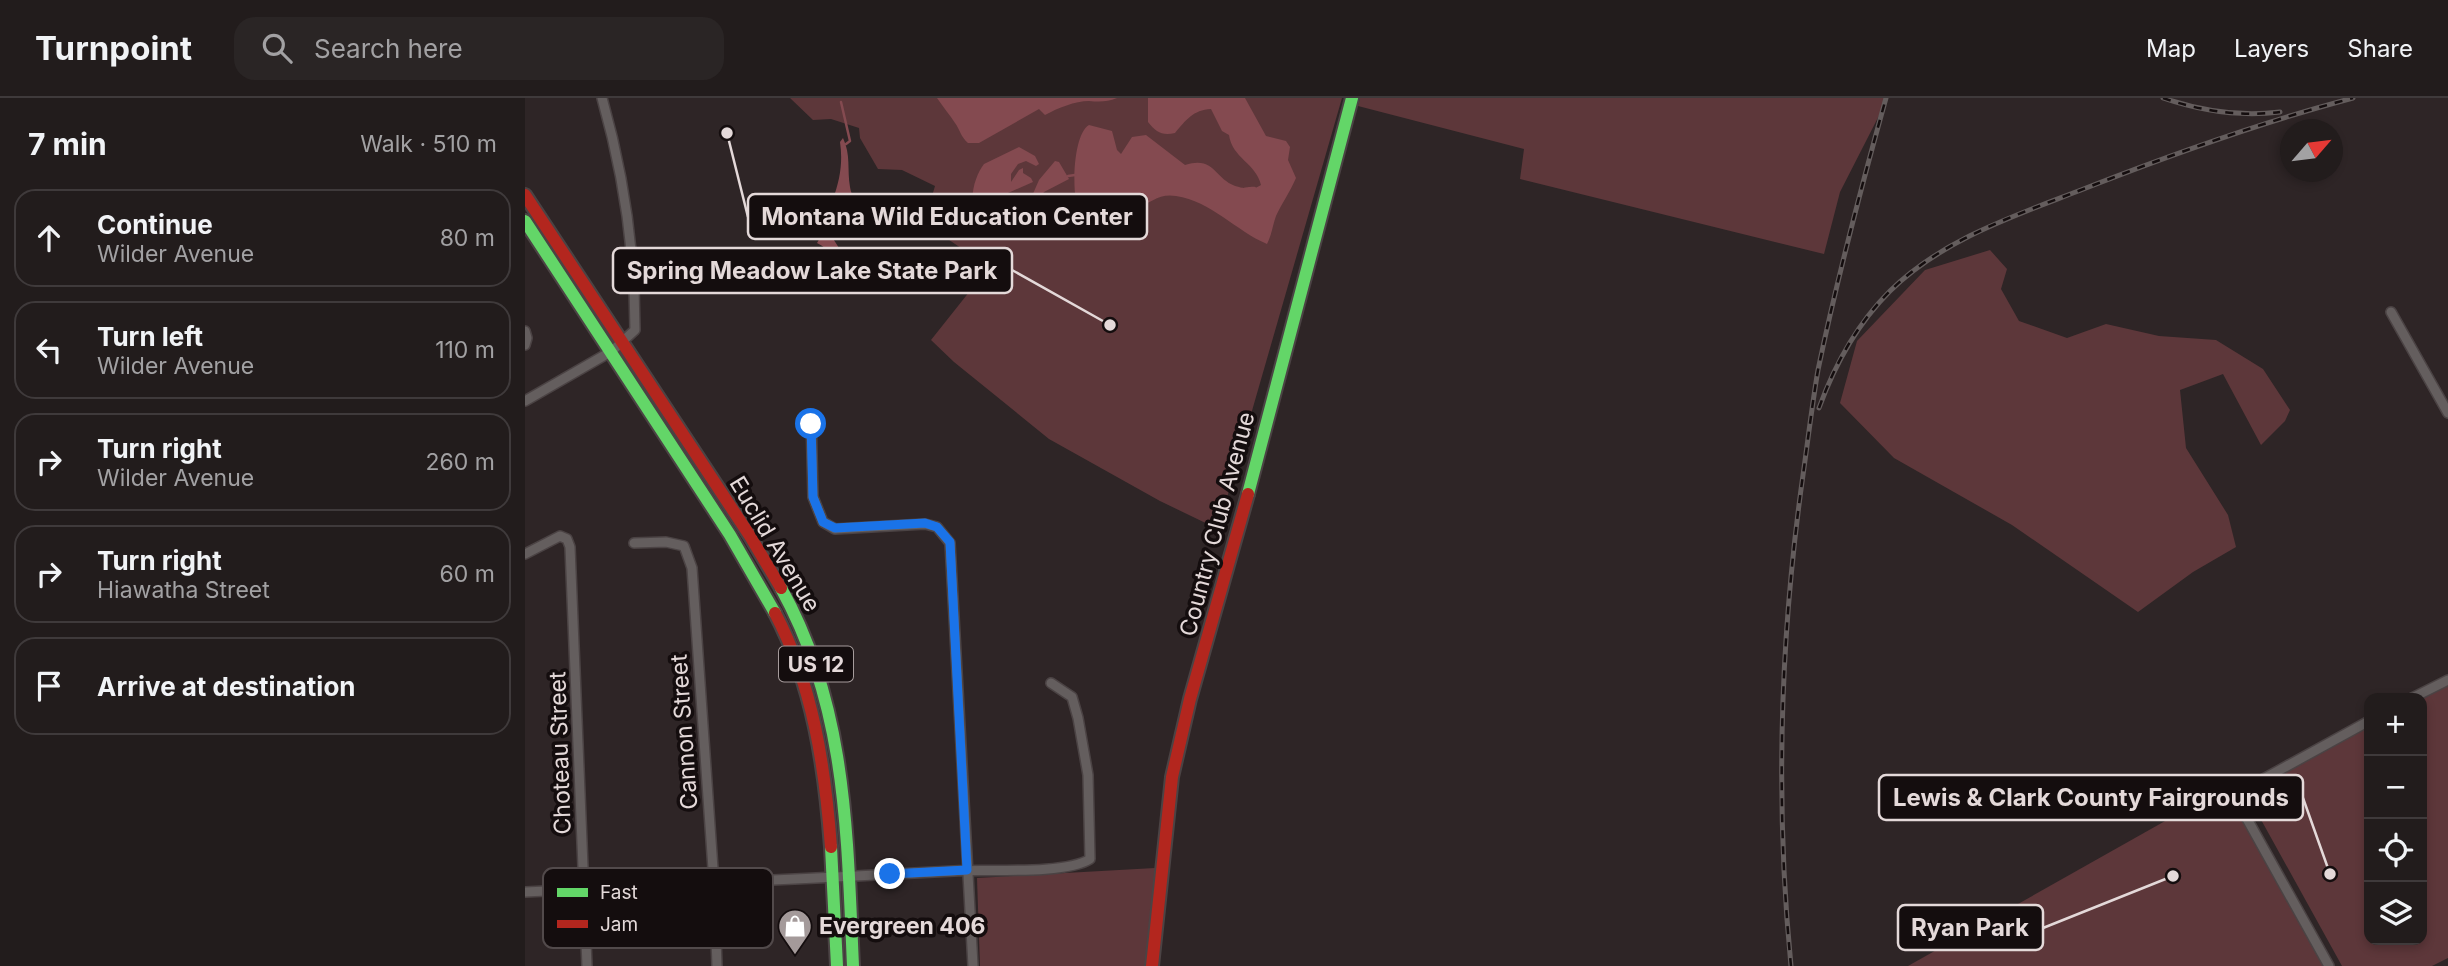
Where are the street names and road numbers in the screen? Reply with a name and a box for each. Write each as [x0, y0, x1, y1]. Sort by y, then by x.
street label: Country Club Avenue [1174, 409, 1260, 639]
street label: Euclid Avenue [724, 471, 826, 617]
road number: US 12 [779, 646, 853, 682]
street label: Cannon Street [665, 653, 703, 811]
street label: Choteau Street [543, 671, 577, 835]

